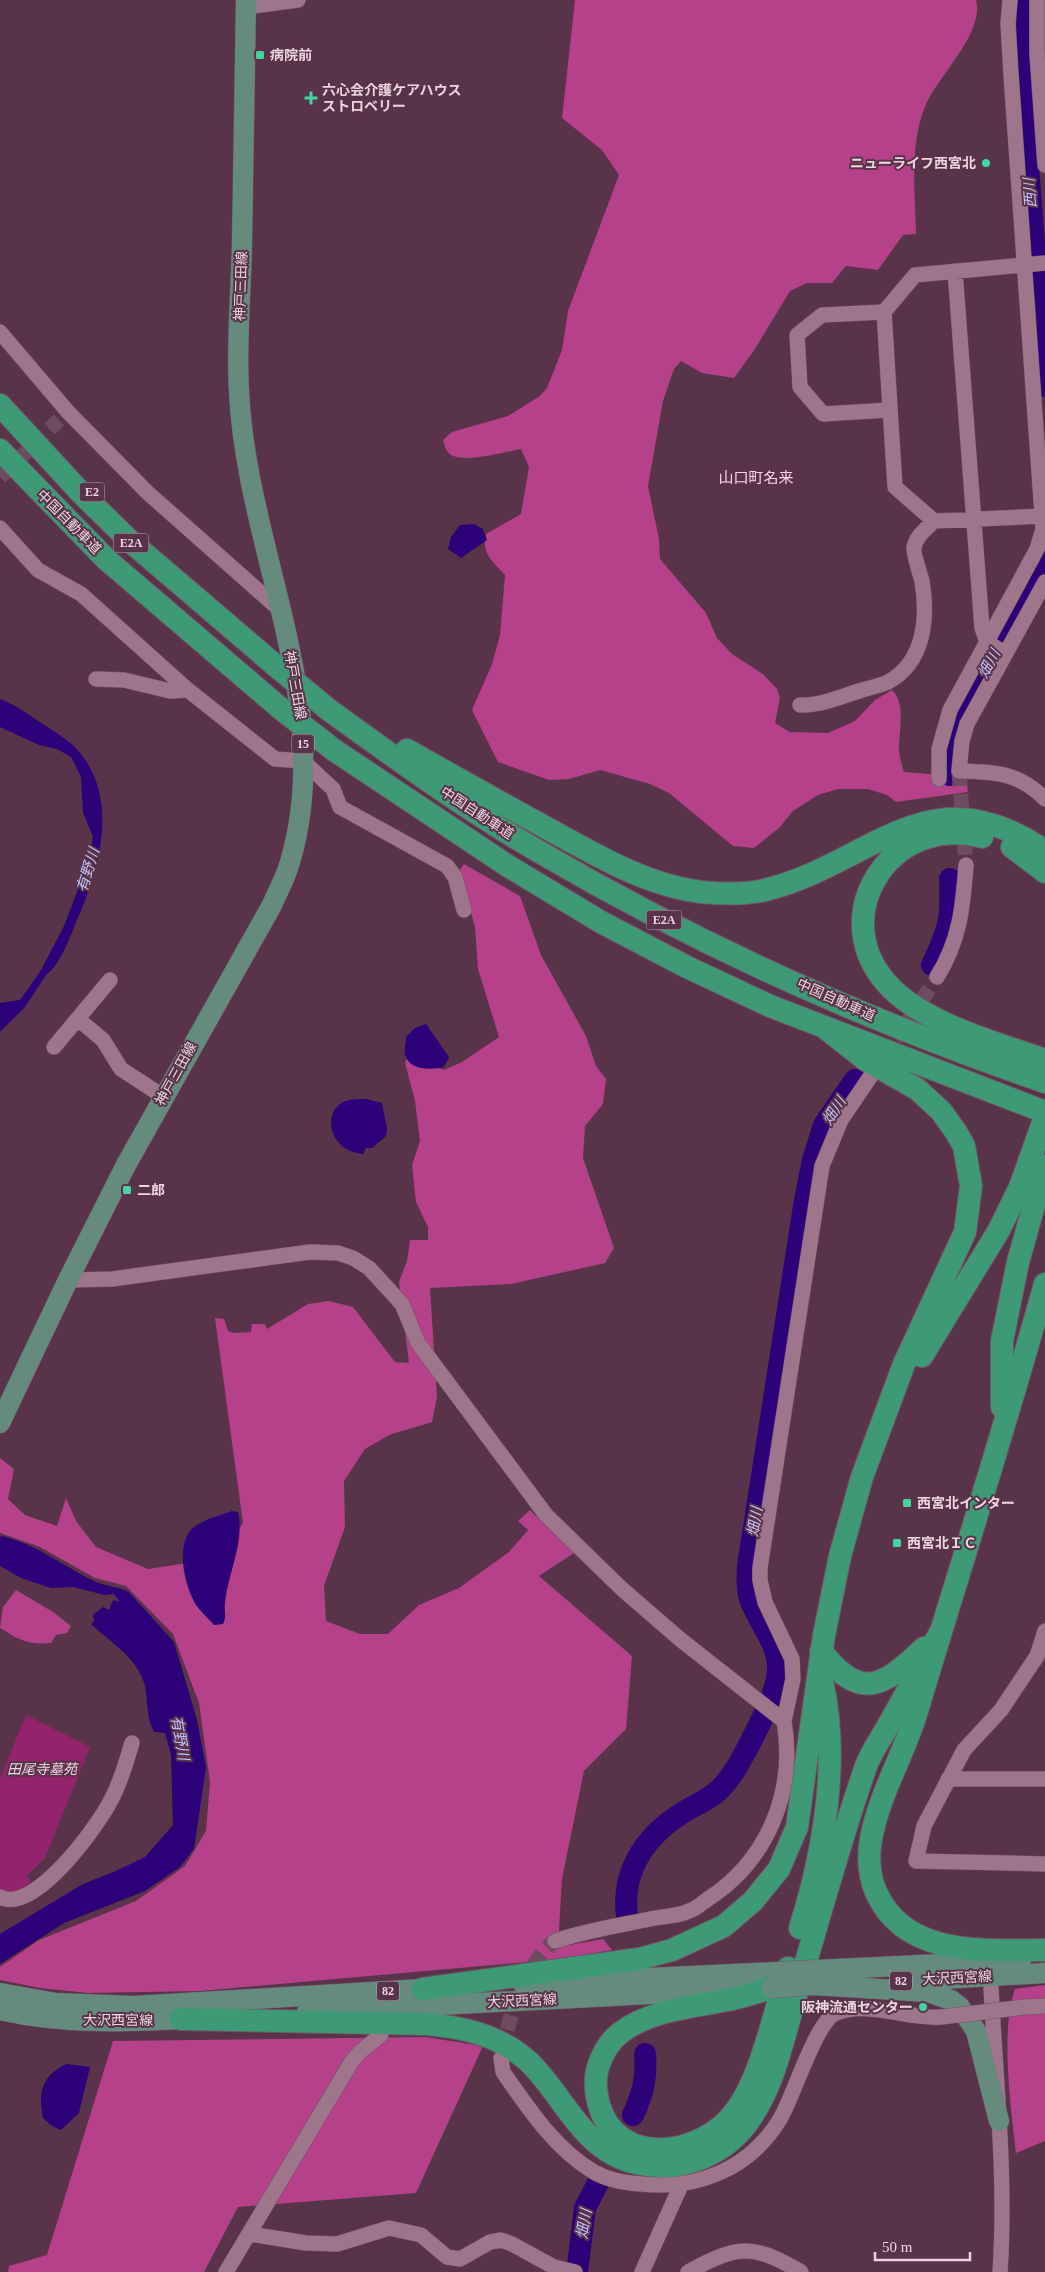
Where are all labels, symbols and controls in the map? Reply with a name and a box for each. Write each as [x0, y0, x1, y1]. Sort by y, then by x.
place label: 病院前 [270, 47, 312, 63]
marker: 病院前 [254, 49, 266, 61]
place label: 六心会介護ケアハウス ストロベリー [322, 83, 461, 114]
marker: 六心会介護ケアハウス ストロベリー [304, 91, 318, 105]
place label: ニューライフ西宮北 [850, 156, 976, 171]
marker: ニューライフ西宮北 [980, 157, 992, 169]
water label: 西川 [1021, 175, 1039, 209]
street label: 神戸三田線 [232, 251, 250, 321]
district label: 山口町名来 [718, 470, 794, 486]
road number: E2 [80, 482, 104, 502]
street label: 中国自動車道 [34, 487, 104, 557]
road number: E2A [114, 534, 148, 552]
water label: 畑川 [975, 645, 1004, 681]
street label: 神戸三田線 [282, 649, 308, 721]
road number: 15 [292, 734, 314, 754]
street label: 中国自動車道 [438, 784, 516, 842]
water label: 有野川 [74, 844, 103, 894]
road number: E2A [646, 910, 682, 930]
street label: 中国自動車道 [795, 976, 877, 1024]
street label: 神戸三田線 [152, 1040, 200, 1108]
water label: 畑川 [819, 1092, 850, 1128]
place label: 二郎 [137, 1183, 165, 1198]
marker: 二郎 [121, 1184, 133, 1196]
place label: 西宮北インター [917, 1496, 1015, 1511]
marker: 西宮北インター [901, 1497, 913, 1509]
water label: 畑川 [745, 1504, 766, 1538]
place label: 西宮北ＩＣ [907, 1536, 977, 1551]
marker: 西宮北ＩＣ [891, 1537, 903, 1549]
water label: 有野川 [168, 1714, 192, 1764]
park label: 田尾寺墓苑 [7, 1762, 79, 1777]
street label: 大沢西宮線 [922, 1969, 992, 1987]
road number: 82 [890, 1972, 912, 1990]
road number: 82 [377, 1982, 399, 2000]
street label: 大沢西宮線 [487, 1992, 557, 2010]
place label: 阪神流通センター [801, 1999, 913, 2015]
marker: 阪神流通センター [917, 2001, 929, 2013]
street label: 大沢西宮線 [83, 2013, 153, 2028]
water label: 畑川 [574, 2206, 595, 2240]
scale bar [875, 2230, 970, 2262]
text: 50 m [882, 2239, 913, 2255]

